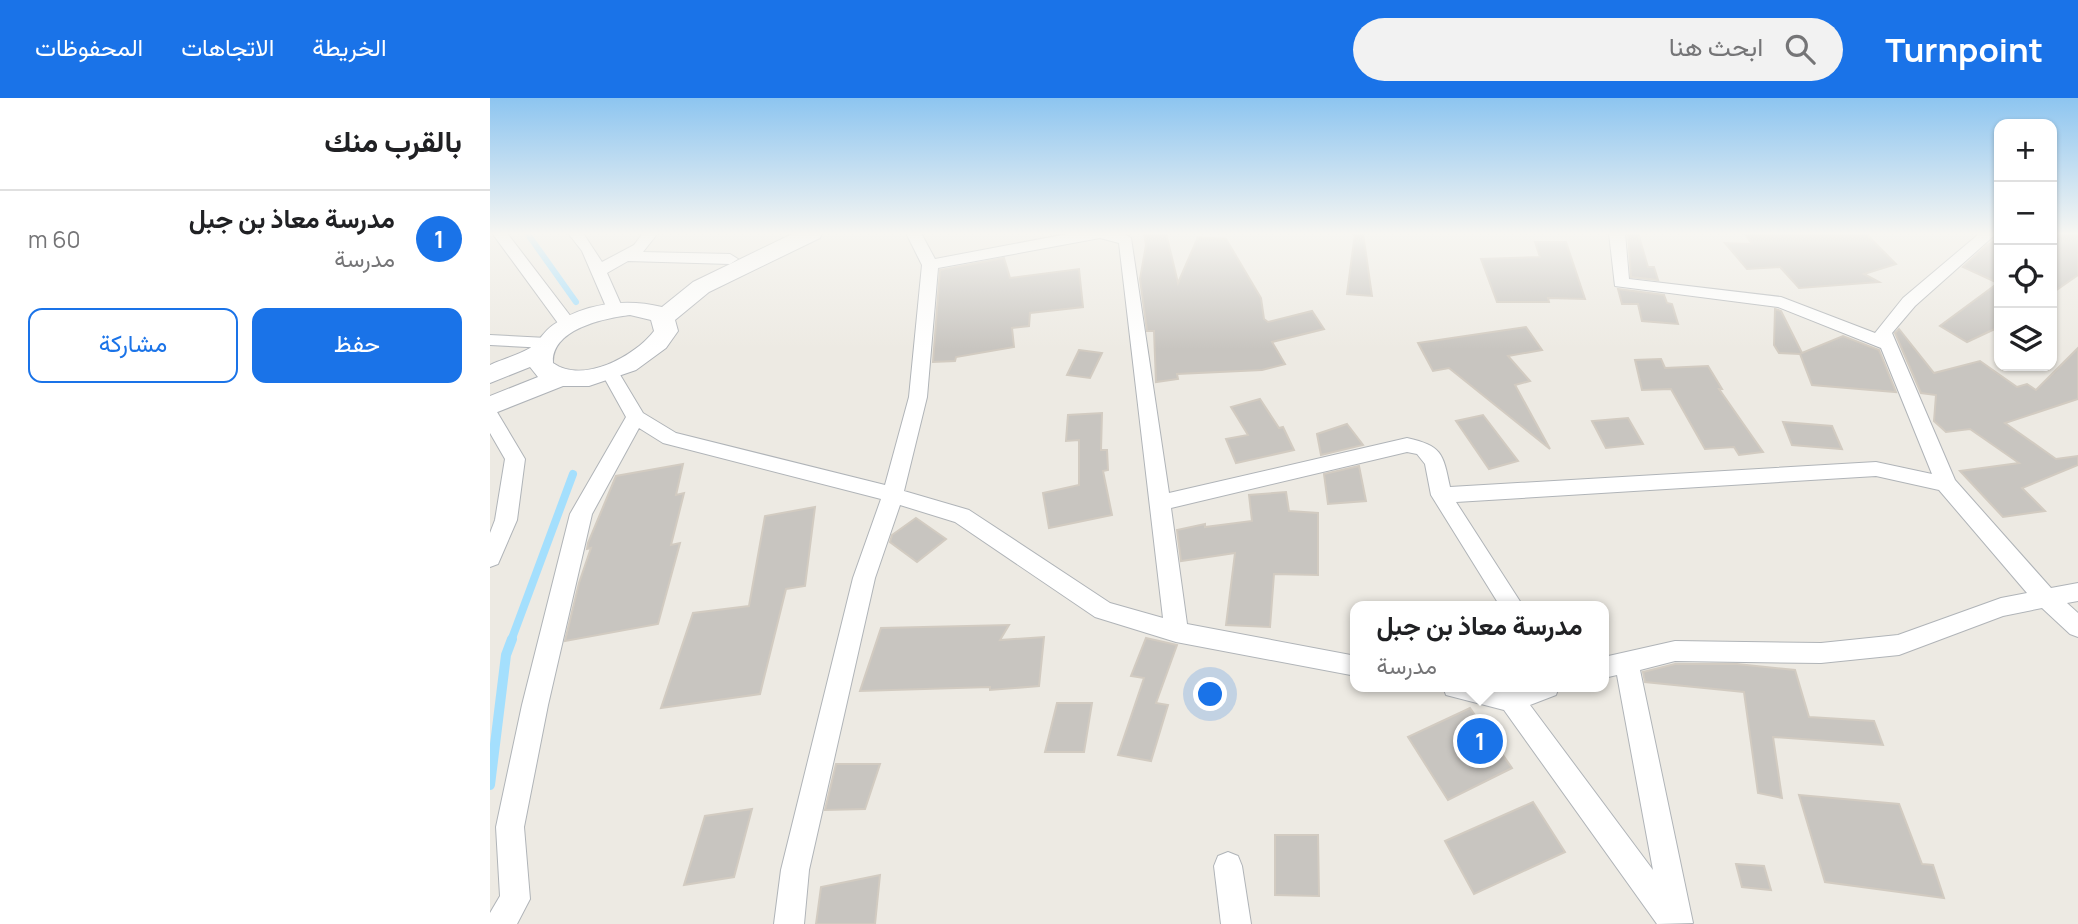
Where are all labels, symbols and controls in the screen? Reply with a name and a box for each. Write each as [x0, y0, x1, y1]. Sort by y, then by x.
search box [1353, 18, 1843, 81]
text: Turnpoint [1885, 27, 2043, 72]
text: ابحث هنا [1669, 28, 1763, 64]
text: المحفوظات [35, 30, 143, 63]
text: الاتجاهات [181, 30, 274, 63]
text: الخريطة [312, 30, 387, 63]
icon: search [1781, 30, 1819, 68]
map controls [1994, 119, 2057, 371]
button: + [1994, 119, 2057, 182]
text: بالقرب منك [324, 120, 462, 161]
button: − [1994, 182, 2057, 245]
text: مدرسة معاذ بن جبل [189, 200, 395, 236]
text: 60 m [28, 223, 80, 255]
text: 1 [434, 223, 444, 255]
text: مدرسة [334, 242, 395, 274]
button: locate [1994, 245, 2057, 308]
button: مشاركة [28, 308, 238, 383]
button: حفظ [252, 308, 462, 383]
button: layers [1994, 308, 2057, 371]
popup [1350, 601, 1609, 692]
text: مدرسة معاذ بن جبل [1376, 607, 1583, 643]
text: مدرسة [1376, 649, 1437, 681]
your location [1193, 677, 1227, 711]
pin: 1 [1457, 715, 1503, 767]

